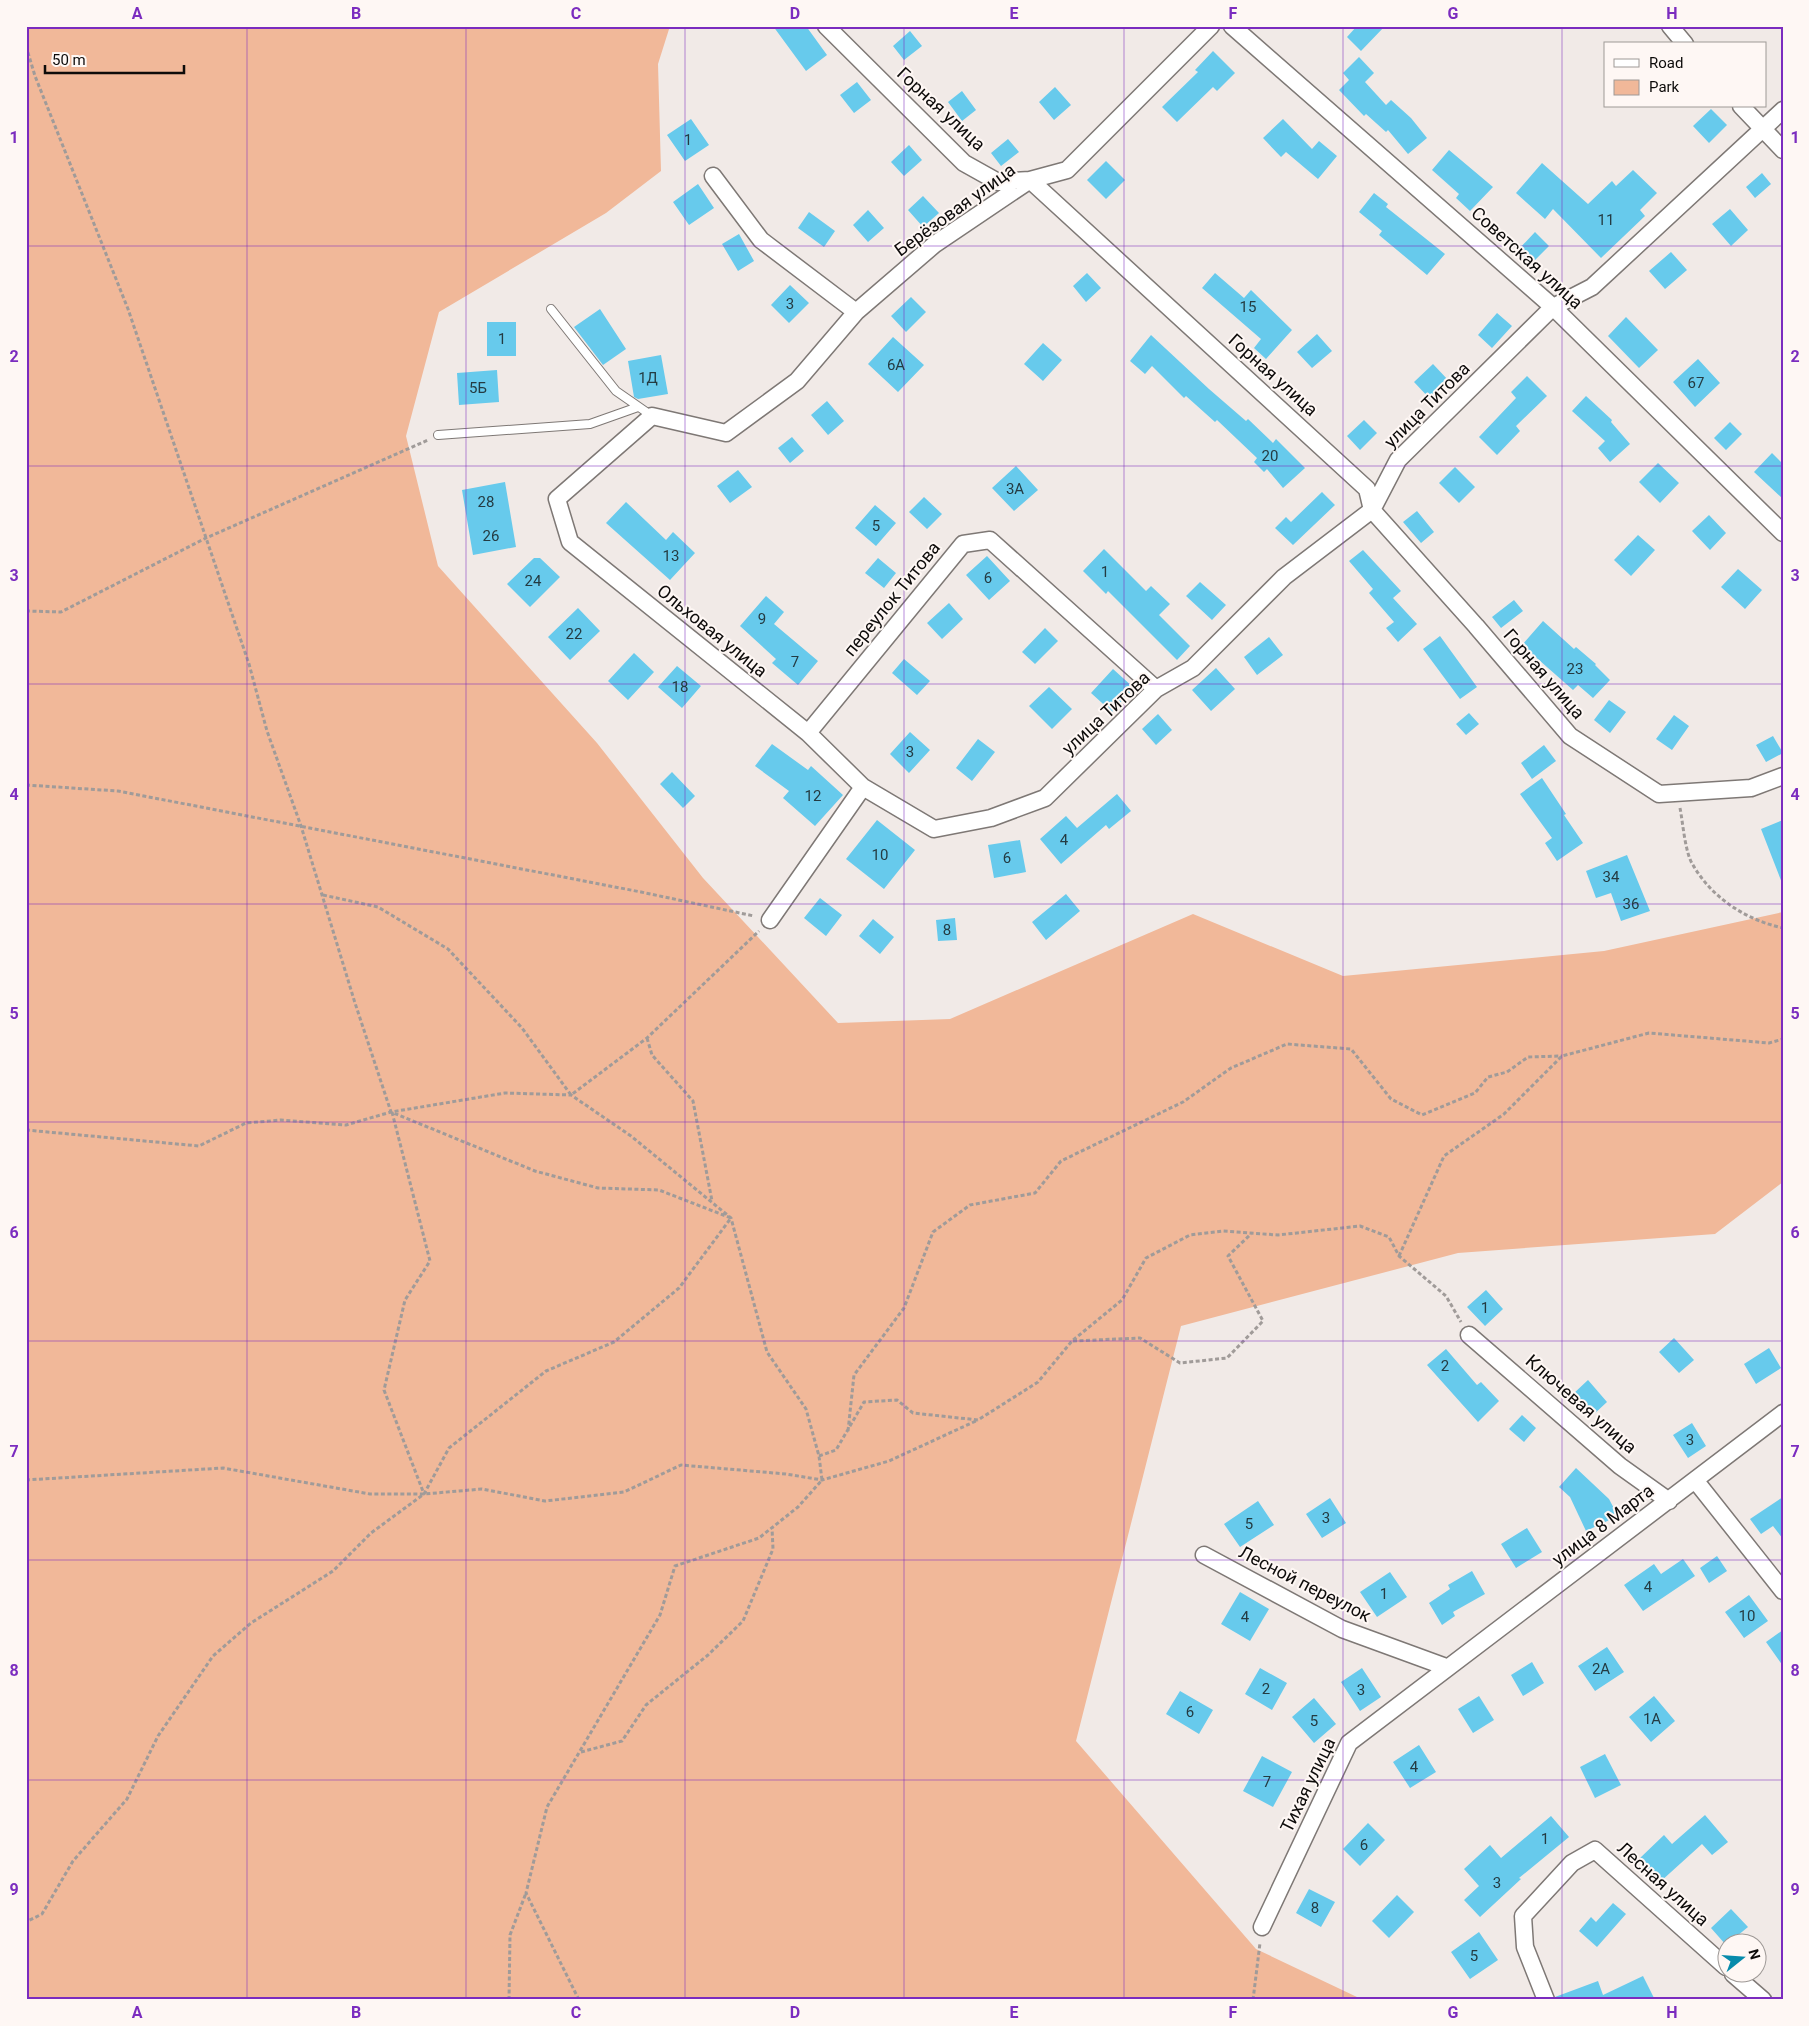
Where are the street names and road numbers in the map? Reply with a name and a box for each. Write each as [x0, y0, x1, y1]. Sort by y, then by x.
street label: Горная улица [893, 63, 990, 155]
street label: Берёзовая улица [890, 159, 1019, 260]
street label: Советская улица [1467, 202, 1587, 313]
street label: Горная улица [1224, 329, 1322, 420]
street label: улица Титова [1380, 358, 1474, 452]
street label: переулок Титова [839, 537, 944, 660]
street label: Ольховая улица [653, 580, 772, 681]
street label: Горная улица [1499, 624, 1589, 723]
street label: улица Титова [1057, 667, 1154, 759]
street label: Ключевая улица [1522, 1350, 1641, 1457]
street label: улица 8 Марта [1548, 1480, 1658, 1570]
street label: Лесной переулок [1236, 1541, 1375, 1626]
street label: Тихая улица [1276, 1734, 1339, 1836]
street label: Лесная улица [1613, 1837, 1713, 1930]

